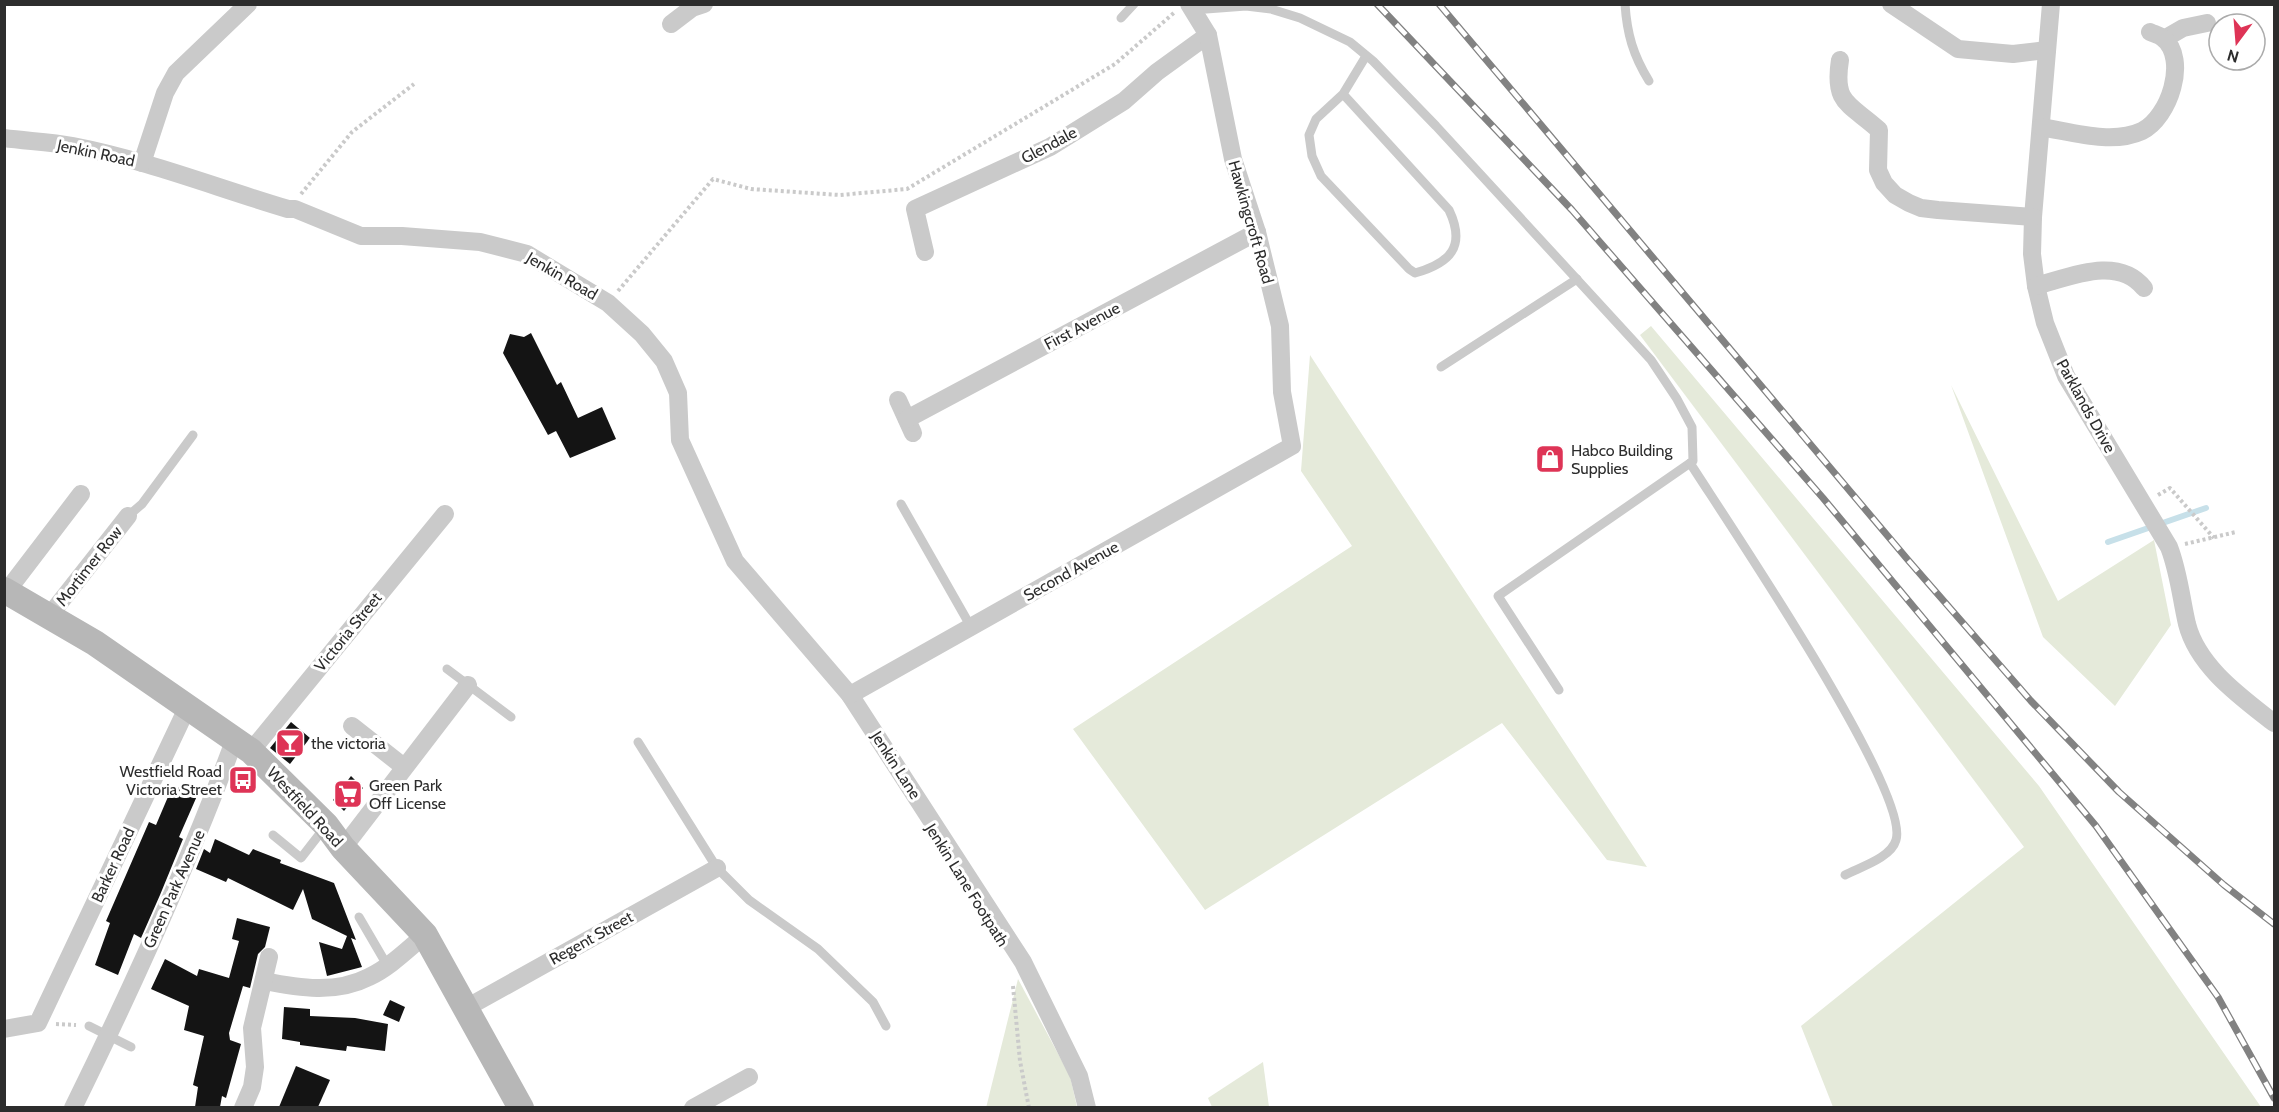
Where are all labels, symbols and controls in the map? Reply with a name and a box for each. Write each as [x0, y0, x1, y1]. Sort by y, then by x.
north arrow [2207, 12, 2267, 72]
text: N [2225, 45, 2241, 67]
street label: Glendale [1018, 123, 1080, 167]
street label: Jenkin Road [55, 135, 137, 170]
street label: Hawkingcroft Road [1224, 158, 1278, 286]
street label: Jenkin Road [522, 248, 601, 304]
street label: First Avenue [1041, 298, 1123, 354]
street label: Parklands Drive [2052, 356, 2120, 456]
place label: Habco Building Supplies [1571, 441, 1673, 478]
shop icon: Habco Building Supplies [1534, 443, 1566, 475]
street label: Mortimer Row [52, 522, 126, 610]
street label: Second Avenue [1020, 537, 1122, 605]
street label: Victoria Street [310, 588, 386, 675]
bar icon: the victoria [274, 727, 306, 759]
street label: Jenkin Lane [867, 727, 925, 802]
place label: the victoria [311, 734, 386, 753]
place label: Westfield Road Victoria Street [120, 762, 223, 799]
street label: Westfield Road [263, 763, 347, 851]
bus stop icon: Westfield Road Victoria Street [227, 764, 259, 796]
place label: Green Park Off License [369, 776, 446, 813]
supermarket icon: Green Park Off License [332, 778, 364, 810]
street label: Jenkin Lane Footpath [921, 819, 1013, 950]
street label: Barker Road [87, 824, 139, 906]
street label: Green Park Avenue [139, 827, 209, 951]
street label: Regent Street [546, 907, 637, 969]

